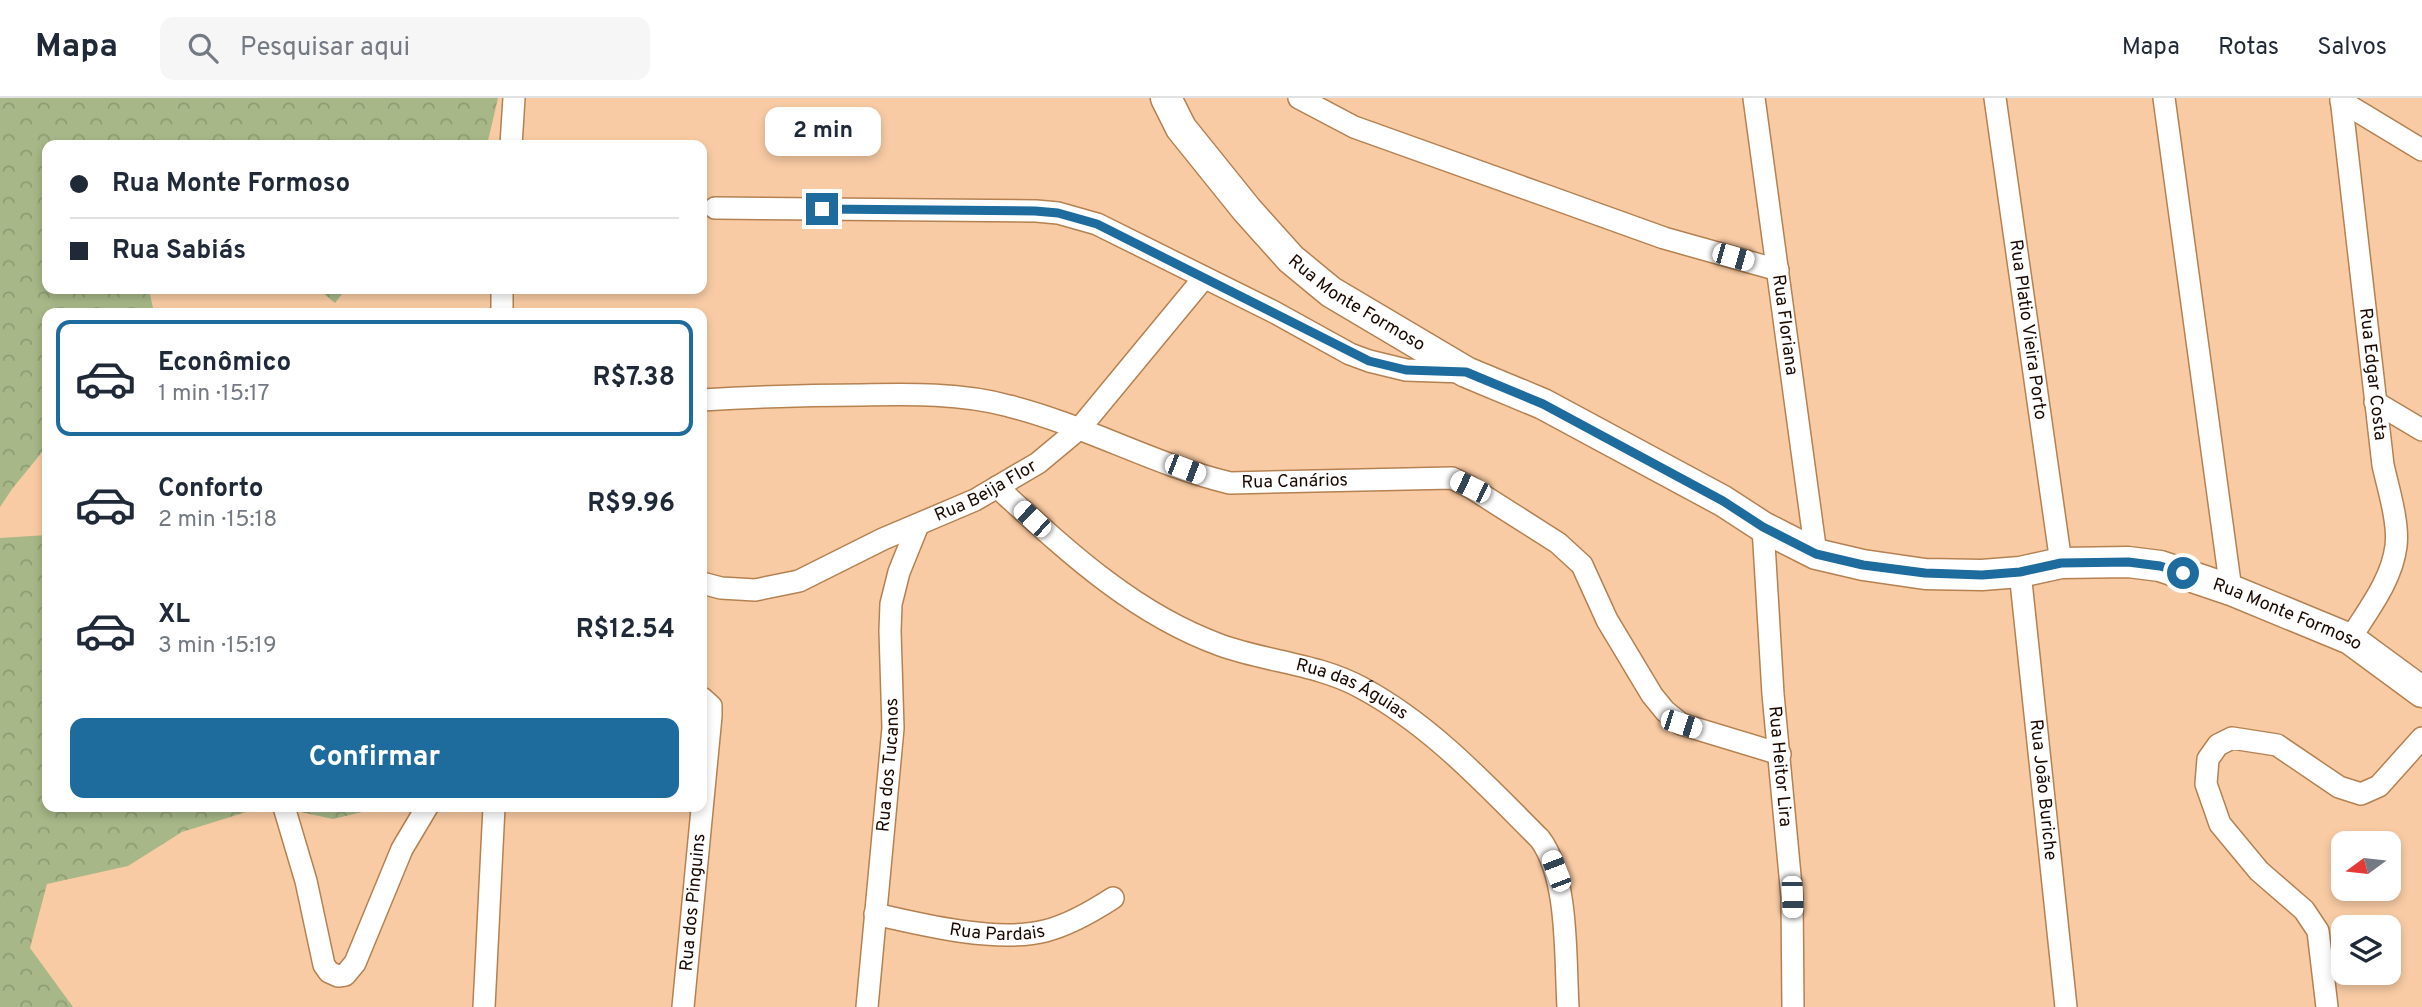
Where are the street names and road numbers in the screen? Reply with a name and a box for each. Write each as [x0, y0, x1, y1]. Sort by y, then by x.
street label: Rua Platio Vieira Porto [2004, 238, 2052, 421]
street label: Rua Monte Formoso [1283, 250, 1429, 357]
street label: Rua Floriana [1767, 273, 1803, 377]
street label: Rua Edgar Costa [2354, 307, 2392, 442]
street label: Rua Beija Flor [931, 455, 1041, 527]
street label: Rua Canários [1241, 469, 1348, 494]
street label: Rua Monte Formoso [2210, 573, 2367, 656]
street label: Rua das Águias [1293, 654, 1413, 725]
street label: Rua dos Tucanos [872, 698, 905, 833]
street label: Rua Heitor Lira [1763, 705, 1797, 828]
street label: Rua João Buriche [2024, 718, 2062, 862]
street label: Rua dos Pinguins [675, 833, 711, 972]
street label: Rua Pardais [948, 918, 1047, 946]

